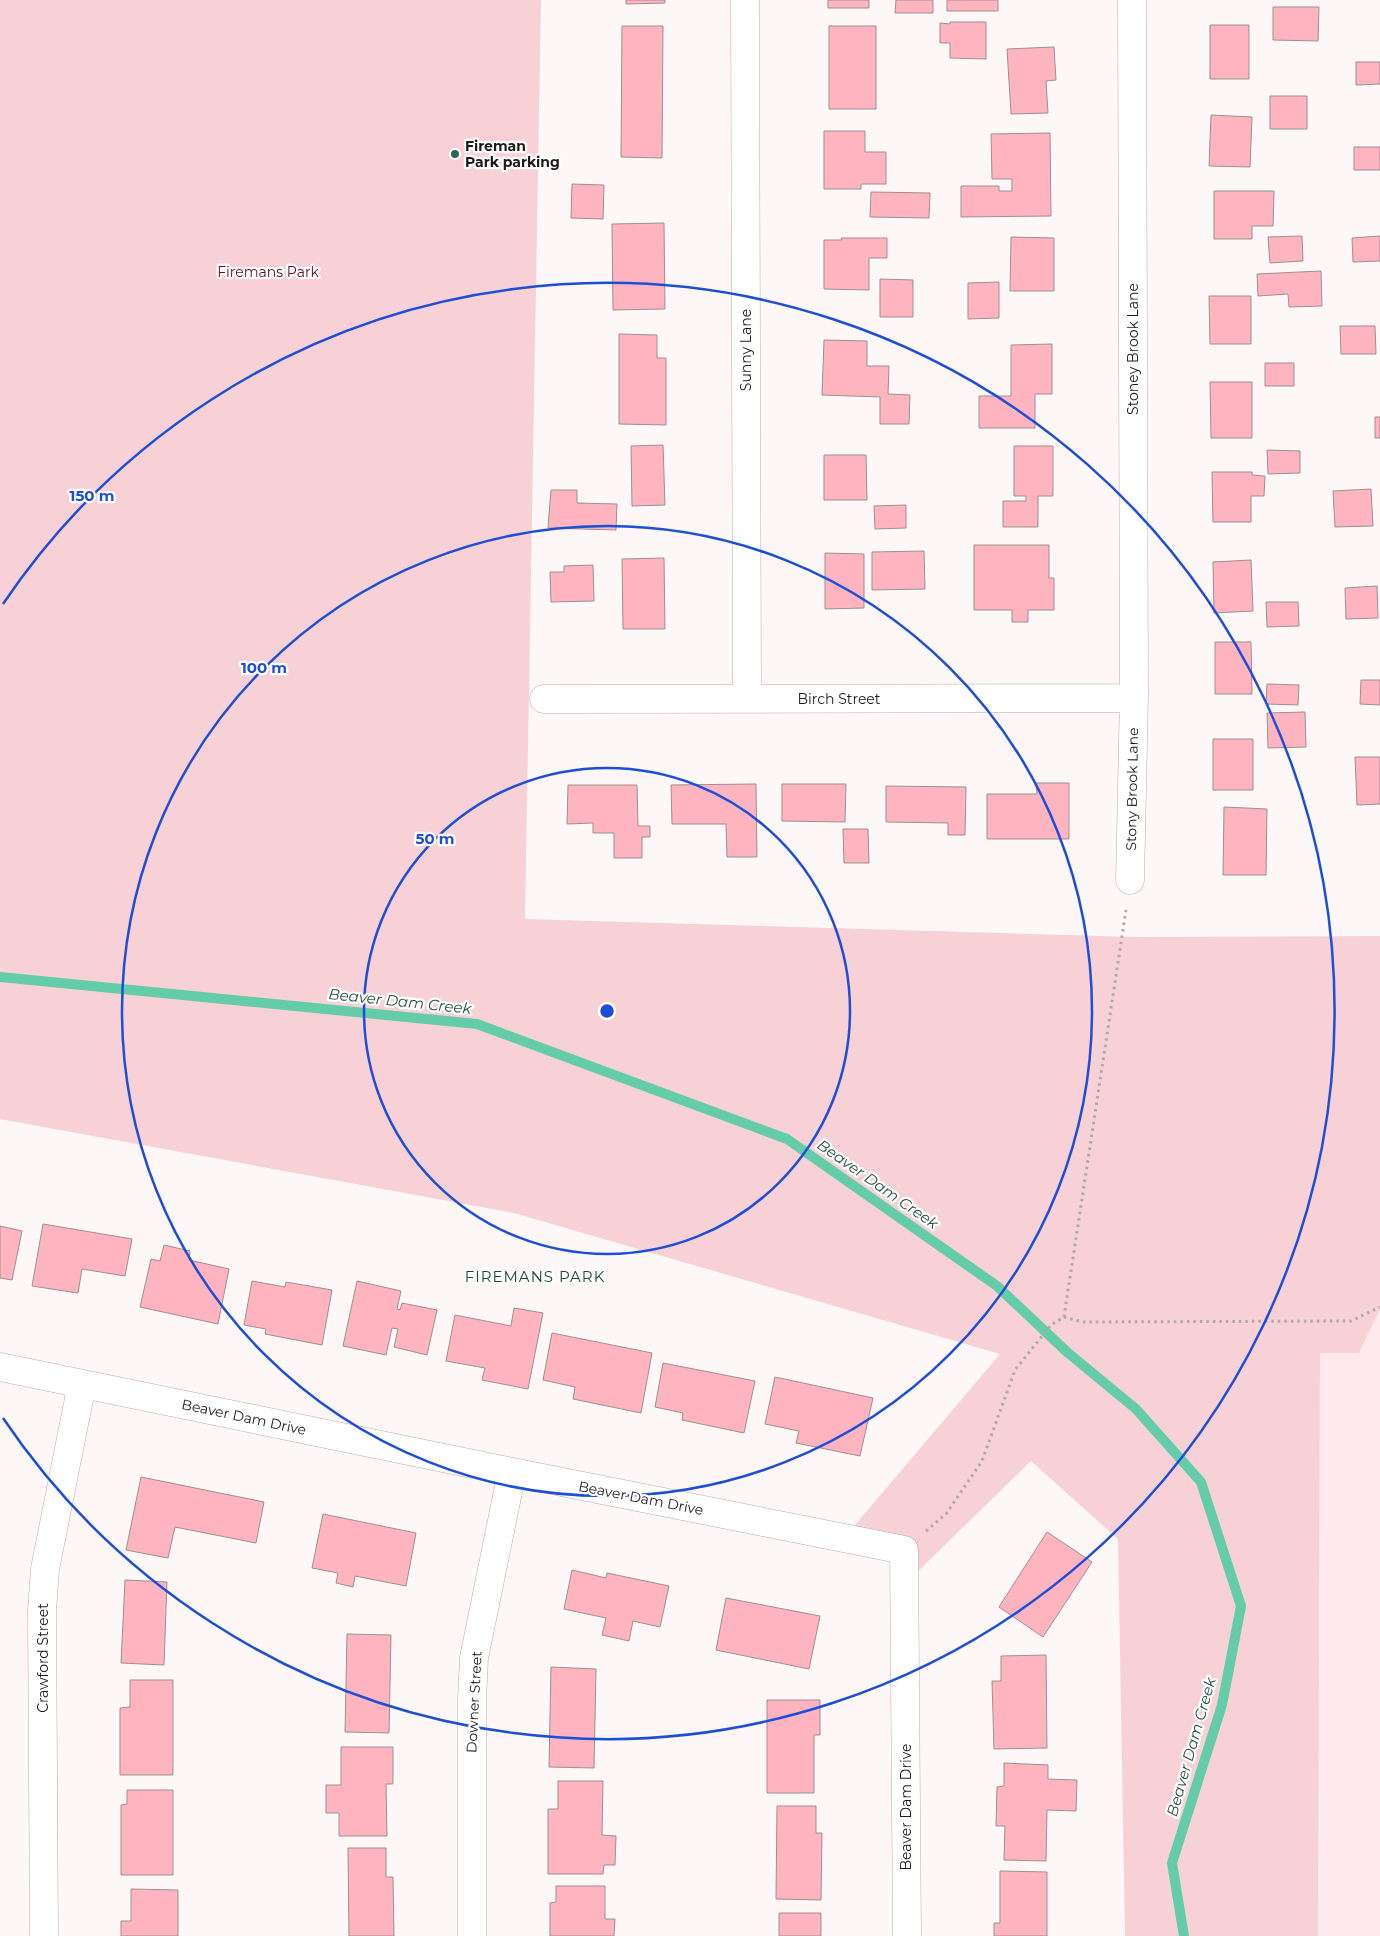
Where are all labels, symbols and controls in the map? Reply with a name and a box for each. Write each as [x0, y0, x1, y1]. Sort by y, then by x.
place label: Fireman Park parking [465, 137, 560, 171]
marker: Fireman Park parking [449, 148, 461, 160]
park label: Firemans Park [217, 263, 319, 281]
street label: Stoney Brook Lane [1124, 283, 1142, 415]
street label: Sunny Lane [737, 309, 755, 391]
text: 150 m [70, 486, 114, 505]
text: 100 m [241, 658, 287, 677]
street label: Birch Street [798, 690, 881, 708]
street label: Stony Brook Lane [1122, 727, 1142, 851]
text: 50 m [415, 829, 455, 848]
water label: Beaver Dam Creek [328, 984, 473, 1018]
centre of rings [598, 1002, 616, 1020]
water label: Beaver Dam Creek [814, 1135, 943, 1234]
district label: FIREMANS PARK [465, 1267, 605, 1286]
street label: Beaver Dam Drive [180, 1395, 308, 1439]
street label: Beaver Dam Drive [577, 1477, 705, 1519]
street label: Crawford Street [34, 1603, 52, 1713]
street label: Downer Street [462, 1650, 486, 1753]
water label: Beaver Dam Creek [1162, 1674, 1220, 1819]
street label: Beaver Dam Drive [897, 1743, 915, 1871]

